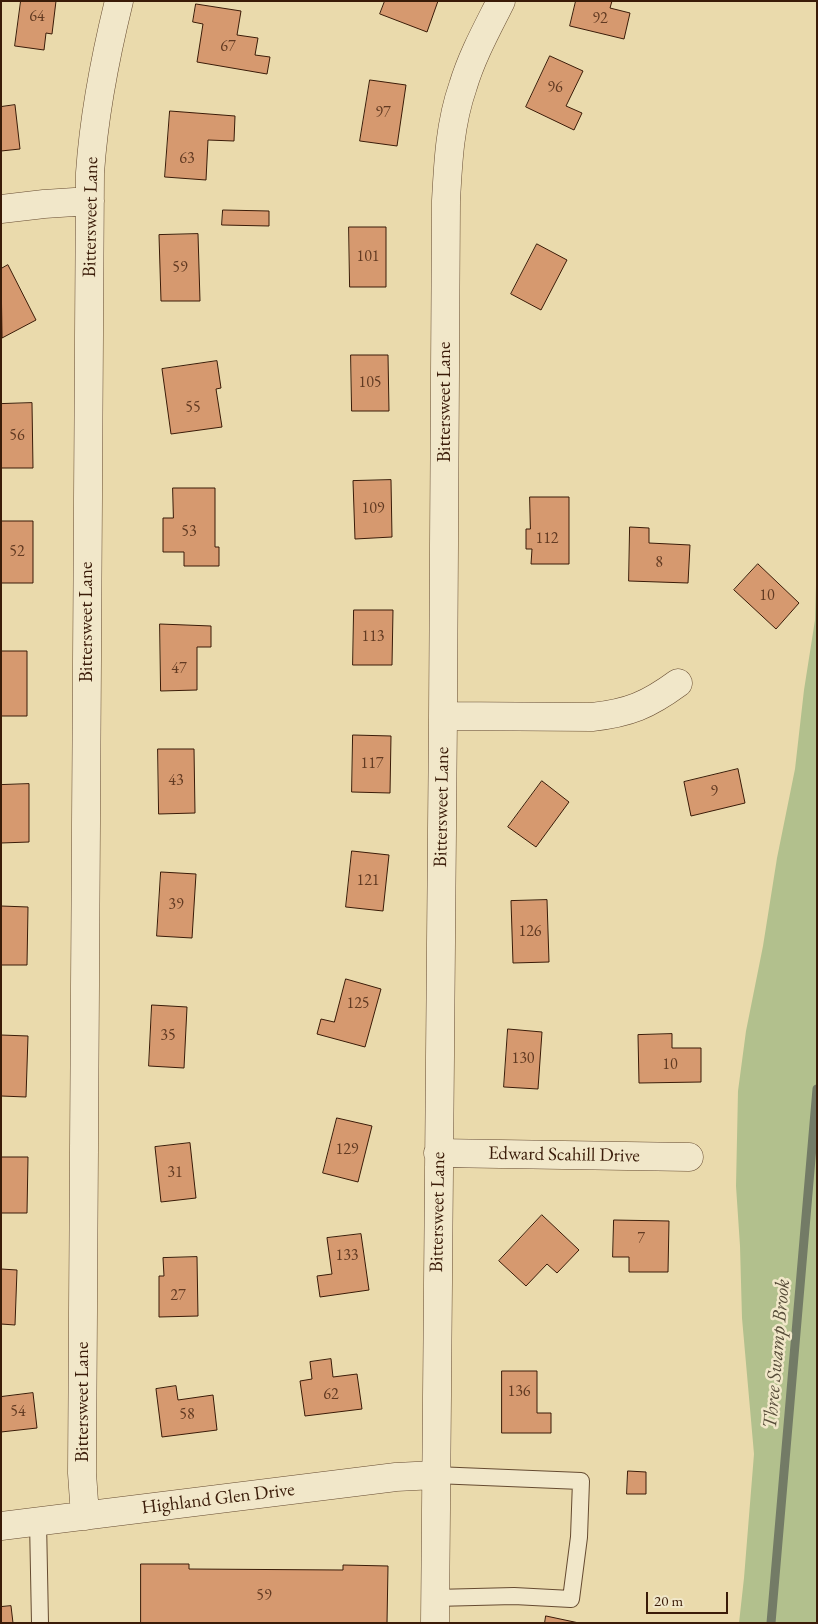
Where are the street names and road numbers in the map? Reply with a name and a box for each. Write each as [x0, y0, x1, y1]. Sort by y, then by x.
street label: Bittersweet Lane [79, 156, 103, 278]
street label: Bittersweet Lane [434, 342, 456, 462]
street label: Bittersweet Lane [76, 562, 98, 682]
street label: Bittersweet Lane [430, 746, 454, 868]
street label: Edward Scahill Drive [488, 1142, 640, 1168]
street label: Bittersweet Lane [426, 1151, 450, 1273]
street label: Bittersweet Lane [72, 1342, 94, 1462]
street label: Highland Glen Drive [140, 1478, 296, 1520]

